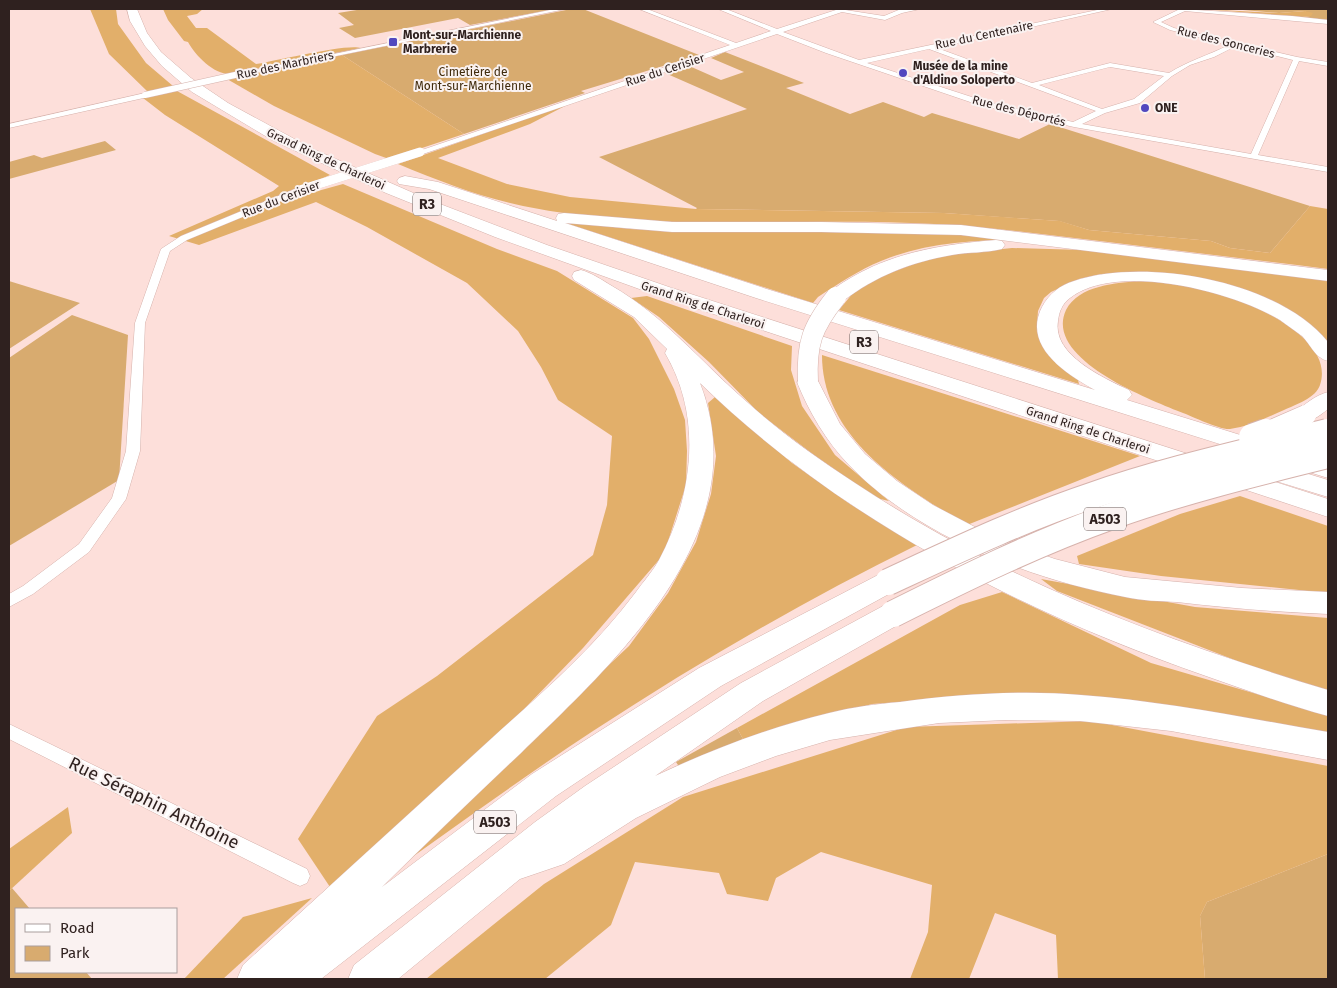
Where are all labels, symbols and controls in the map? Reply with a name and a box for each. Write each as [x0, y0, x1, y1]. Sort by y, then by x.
street label: Rue du Centenaire [934, 18, 1034, 52]
street label: Rue des Gonceries [1176, 23, 1277, 61]
place label: Mont-sur-Marchienne Marbrerie [403, 28, 521, 56]
marker: Mont-sur-Marchienne Marbrerie [387, 36, 399, 48]
street label: Rue des Marbriers [235, 48, 335, 82]
street label: Rue du Cerisier [624, 50, 707, 89]
place label: Musée de la mine d'Aldino Soloperto [913, 59, 1015, 87]
park label: Cimetière de Mont-sur-Marchienne [414, 65, 532, 93]
marker: Musée de la mine d'Aldino Soloperto [897, 67, 909, 79]
street label: Rue des Déportés [971, 93, 1068, 129]
place label: ONE [1155, 101, 1178, 115]
marker: ONE [1139, 102, 1151, 114]
street label: Grand Ring de Charleroi [265, 125, 387, 193]
street label: Rue du Cerisier [240, 178, 322, 220]
road number: R3 [413, 192, 441, 215]
street label: Grand Ring de Charleroi [639, 278, 767, 332]
road number: R3 [850, 331, 878, 354]
street label: Grand Ring de Charleroi [1024, 403, 1152, 457]
road number: A503 [1084, 508, 1126, 530]
street label: Rue Séraphin Anthoine [65, 752, 243, 854]
road number: A503 [474, 810, 516, 834]
legend [15, 908, 178, 973]
text: Road [60, 919, 95, 937]
text: Park [60, 944, 90, 962]

